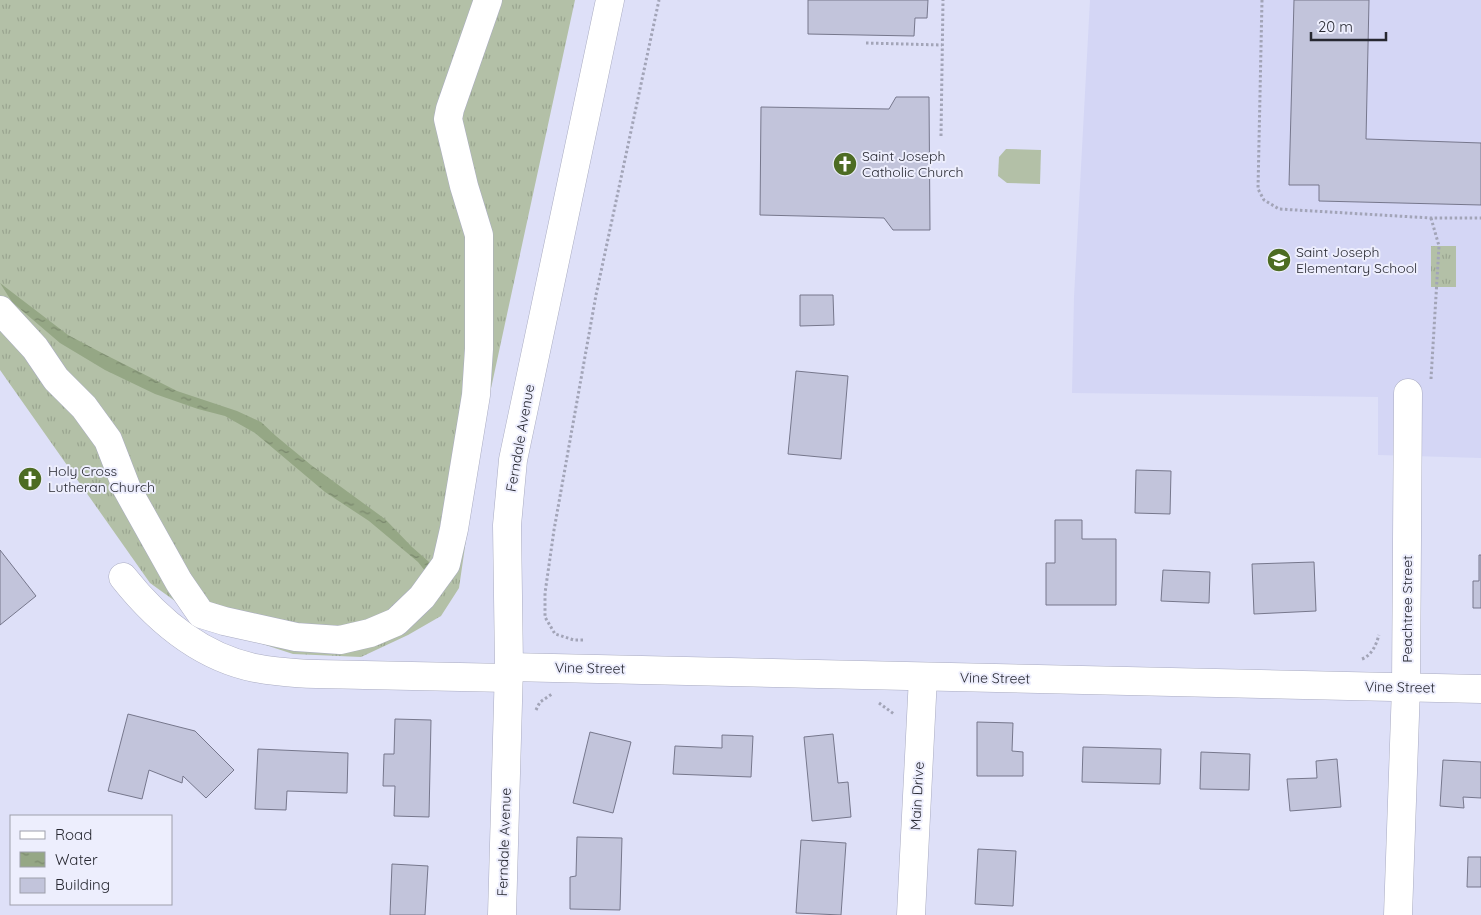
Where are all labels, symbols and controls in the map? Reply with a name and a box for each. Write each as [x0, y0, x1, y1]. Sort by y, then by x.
scale bar [1311, 10, 1386, 42]
text: 20 m [1318, 17, 1353, 36]
place label: Saint Joseph Catholic Church [862, 147, 963, 181]
church icon: Saint Joseph Catholic Church [832, 151, 858, 177]
place label: Saint Joseph Elementary School [1296, 243, 1417, 277]
school or university icon: Saint Joseph Elementary School [1266, 247, 1292, 273]
street label: Ferndale Avenue [502, 383, 538, 493]
place label: Holy Cross Lutheran Church [48, 462, 155, 496]
church icon: Holy Cross Lutheran Church [17, 466, 43, 492]
street label: Peachtree Street [1398, 555, 1416, 663]
street label: Vine Street [555, 658, 626, 678]
street label: Vine Street [960, 668, 1031, 688]
street label: Vine Street [1365, 677, 1436, 697]
street label: Main Drive [906, 761, 928, 831]
street label: Ferndale Avenue [493, 787, 515, 897]
legend [10, 815, 172, 905]
text: Road [55, 825, 92, 844]
text: Water [55, 850, 98, 869]
text: Building [55, 875, 110, 894]

